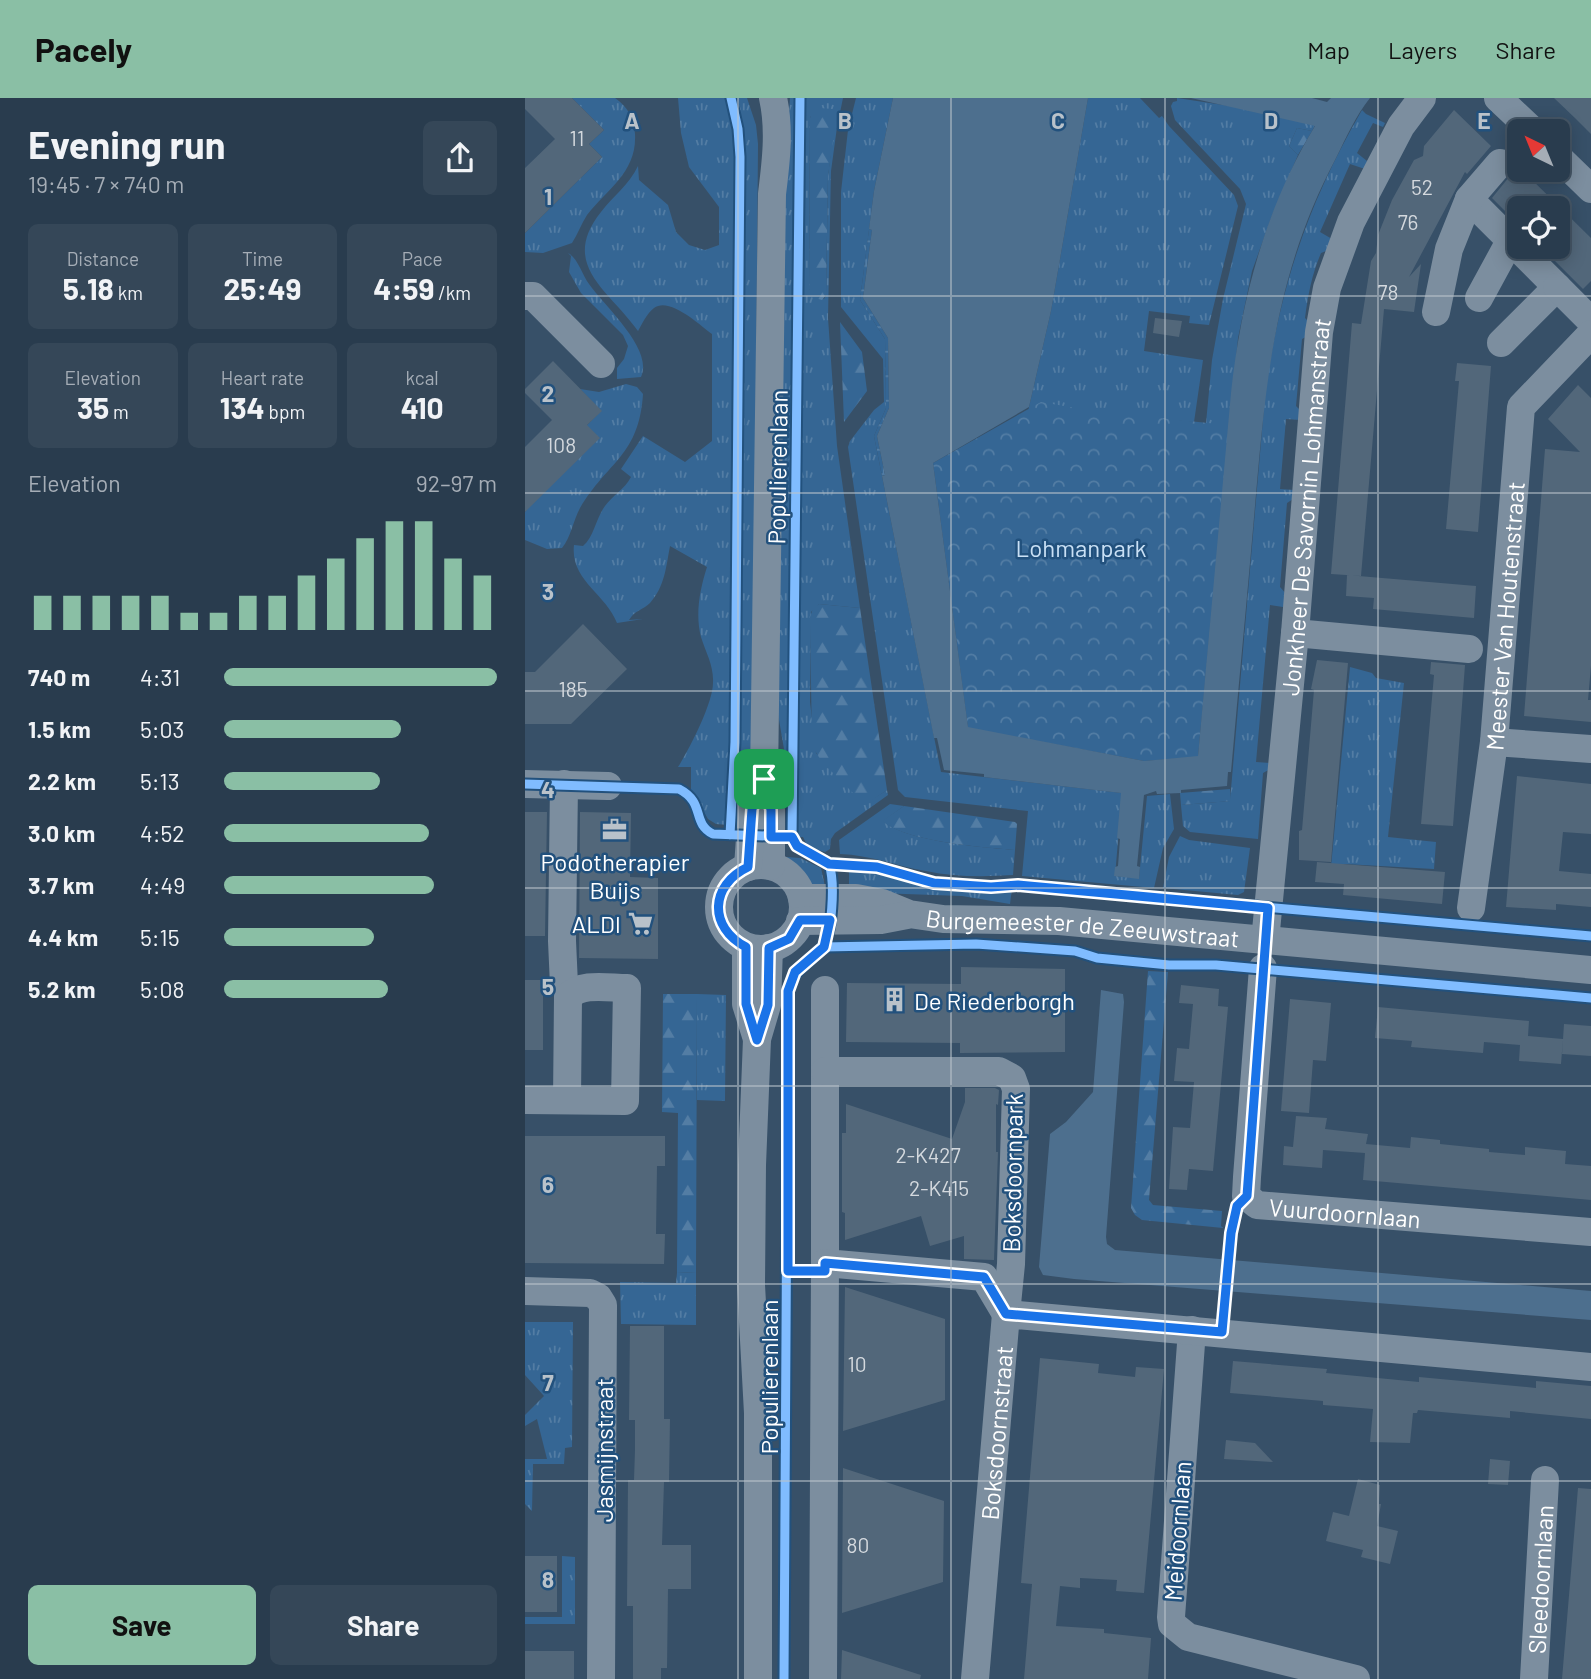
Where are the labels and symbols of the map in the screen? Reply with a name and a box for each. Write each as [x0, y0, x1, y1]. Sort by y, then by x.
text: A [624, 106, 640, 134]
text: B [838, 106, 852, 134]
text: C [1051, 106, 1065, 134]
text: D [1264, 106, 1278, 134]
text: E [1477, 106, 1491, 134]
north arrow [1507, 119, 1570, 182]
house number: 11 [570, 125, 584, 150]
house number: 52 [1411, 174, 1433, 199]
text: 1 [544, 182, 552, 210]
house number: 76 [1398, 209, 1418, 234]
house number: 78 [1378, 279, 1398, 304]
street label: Jonkheer De Savornin Lohmanstraat [1274, 316, 1336, 697]
text: 2 [542, 379, 554, 407]
street label: Populierenlaan [761, 389, 793, 545]
house number: 108 [546, 432, 576, 457]
street label: Meester Van Houtenstraat [1479, 480, 1529, 752]
park label: Lohmanpark [1016, 533, 1146, 562]
text: 3 [542, 577, 554, 605]
house number: 185 [558, 676, 588, 701]
pin [734, 749, 794, 809]
text: 4 [541, 775, 555, 803]
office icon: Podotherapier Buijs [601, 816, 629, 844]
place label: Podotherapier Buijs [540, 847, 690, 904]
street label: Burgemeester de Zeeuwstraat [924, 902, 1241, 952]
place label: ALDI [572, 909, 621, 938]
supermarket icon: ALDI [627, 909, 655, 937]
text: 5 [542, 972, 554, 1000]
building icon: De Riederborgh [880, 986, 908, 1014]
place label: De Riederborgh [914, 986, 1075, 1015]
street label: Boksdoornpark [996, 1093, 1028, 1253]
house number: 2-K427 [895, 1142, 961, 1167]
text: 6 [542, 1170, 554, 1198]
house number: 2-K415 [909, 1175, 969, 1200]
street label: Vuurdoornlaan [1268, 1192, 1422, 1233]
street label: Populierenlaan [754, 1300, 783, 1454]
street label: Boksdoornstraat [974, 1345, 1018, 1521]
house number: 10 [847, 1351, 867, 1376]
text: 7 [542, 1368, 554, 1396]
street label: Jasmijnstraat [589, 1378, 618, 1522]
street label: Meidoornlaan [1158, 1460, 1196, 1602]
street label: Sleedoornlaan [1521, 1504, 1558, 1654]
house number: 80 [847, 1532, 869, 1557]
text: 8 [542, 1565, 554, 1593]

